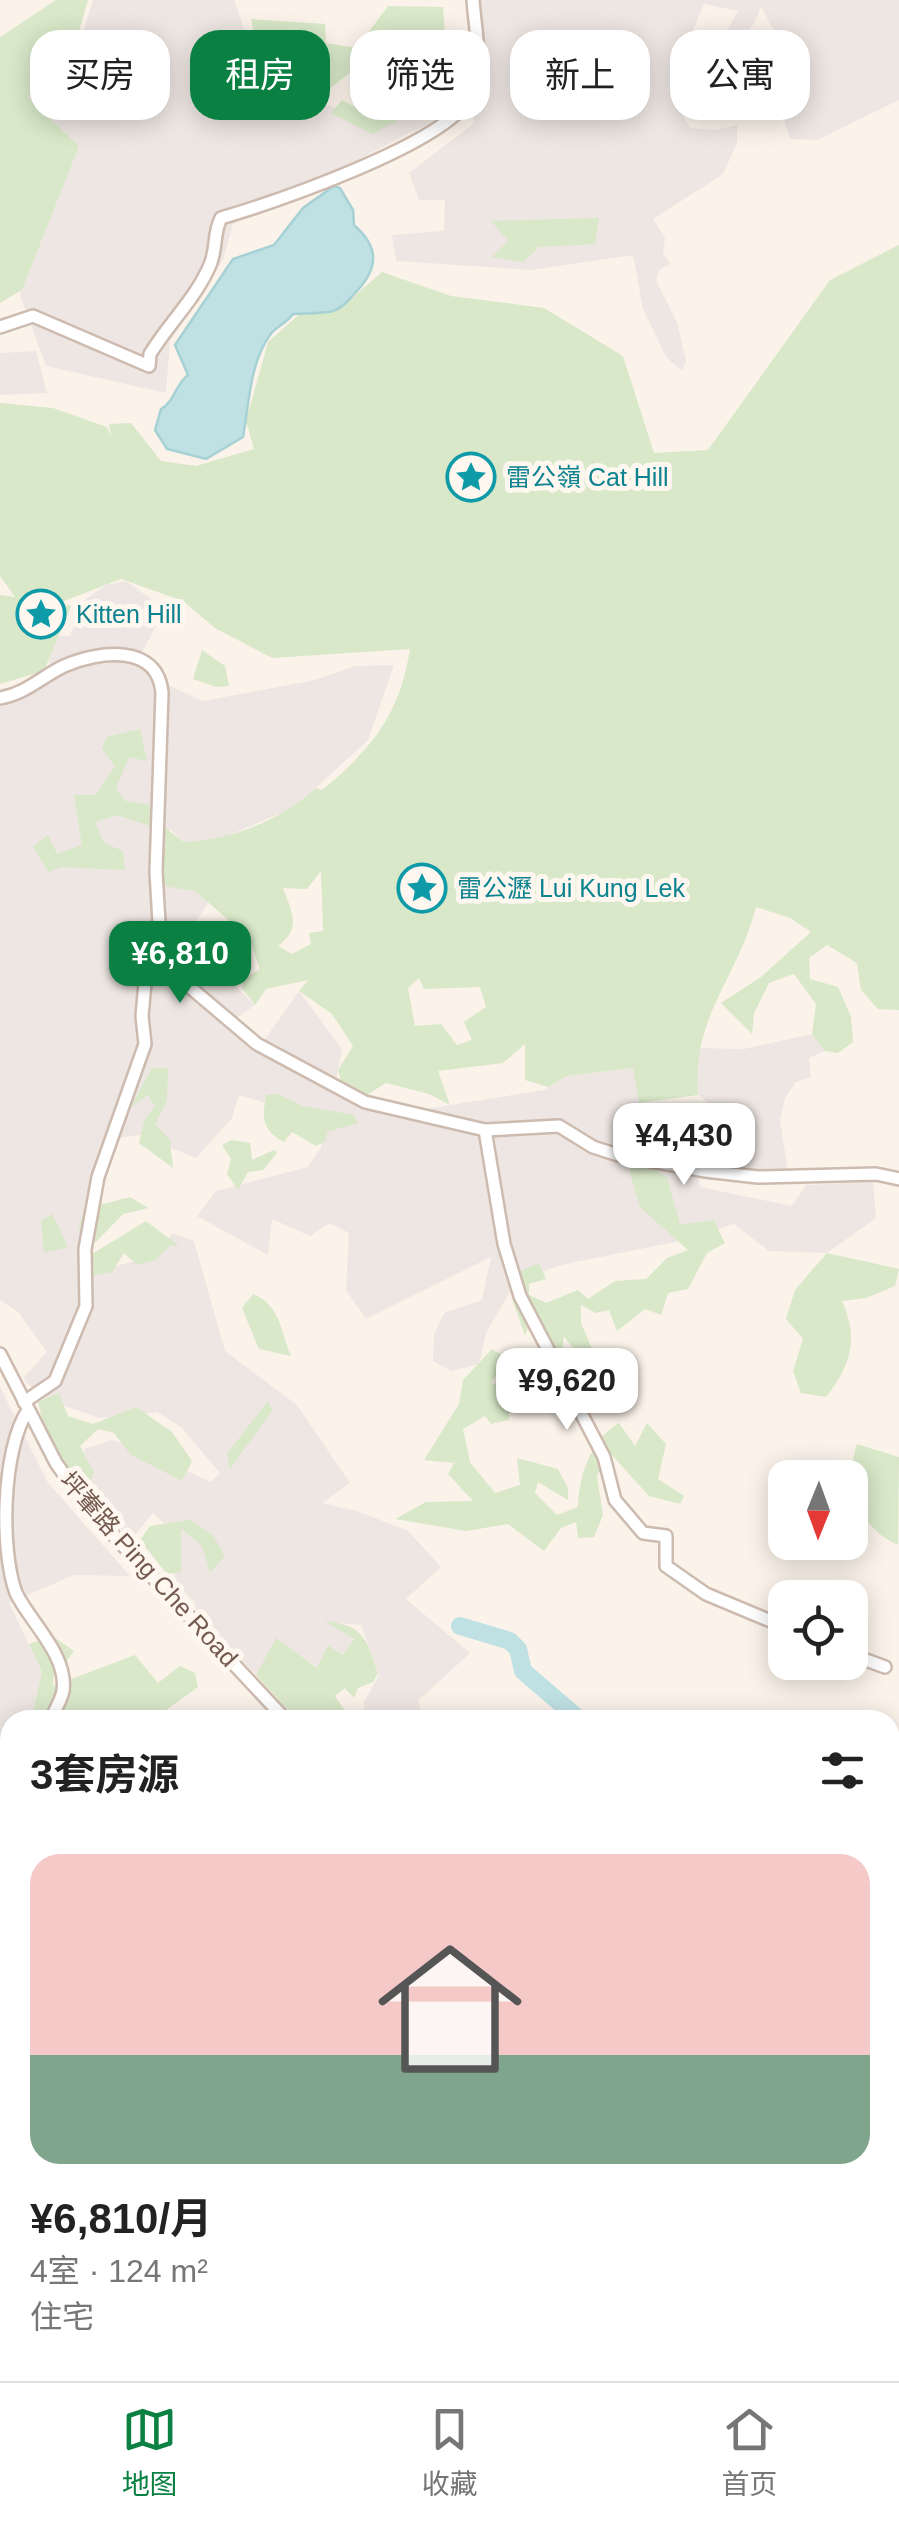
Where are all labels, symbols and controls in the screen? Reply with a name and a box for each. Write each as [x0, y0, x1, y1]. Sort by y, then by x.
chip: 买房 [30, 30, 170, 120]
chip: 租房 [190, 30, 330, 120]
chip: 筛选 [350, 30, 490, 120]
chip: 新上 [510, 30, 650, 120]
chip: 公寓 [670, 30, 810, 120]
place icon: 雷公嶺 Cat Hill [445, 451, 497, 503]
place label: 雷公嶺 Cat Hill [506, 463, 669, 491]
place icon: Kitten Hill [15, 588, 67, 640]
place label: Kitten Hill [76, 600, 182, 628]
place icon: 雷公瀝 Lui Kung Lek [396, 862, 448, 914]
place label: 雷公瀝 Lui Kung Lek [457, 874, 685, 902]
pin: ¥6,810 [99, 921, 261, 1006]
text: ¥6,810 [131, 935, 229, 971]
pin: ¥4,430 [603, 1103, 765, 1188]
text: ¥4,430 [635, 1117, 733, 1153]
pin: ¥9,620 [486, 1348, 648, 1433]
text: ¥9,620 [518, 1362, 616, 1398]
north arrow [768, 1460, 868, 1560]
map controls [768, 1460, 868, 1680]
street label: 坪輋路 Ping Che Road [54, 1466, 244, 1672]
button: locate [768, 1580, 868, 1680]
icon: filters [815, 1743, 870, 1798]
text: 3套房源 [30, 1751, 179, 1798]
icon: home [360, 1919, 540, 2099]
text: ¥6,810/月 [30, 2195, 212, 2242]
text: 4室 · 124 m² [30, 2253, 208, 2289]
text: 住宅 [30, 2299, 94, 2335]
tab: 地图 [122, 2402, 178, 2502]
tab: 收藏 [421, 2402, 477, 2502]
tab: 首页 [721, 2402, 777, 2502]

